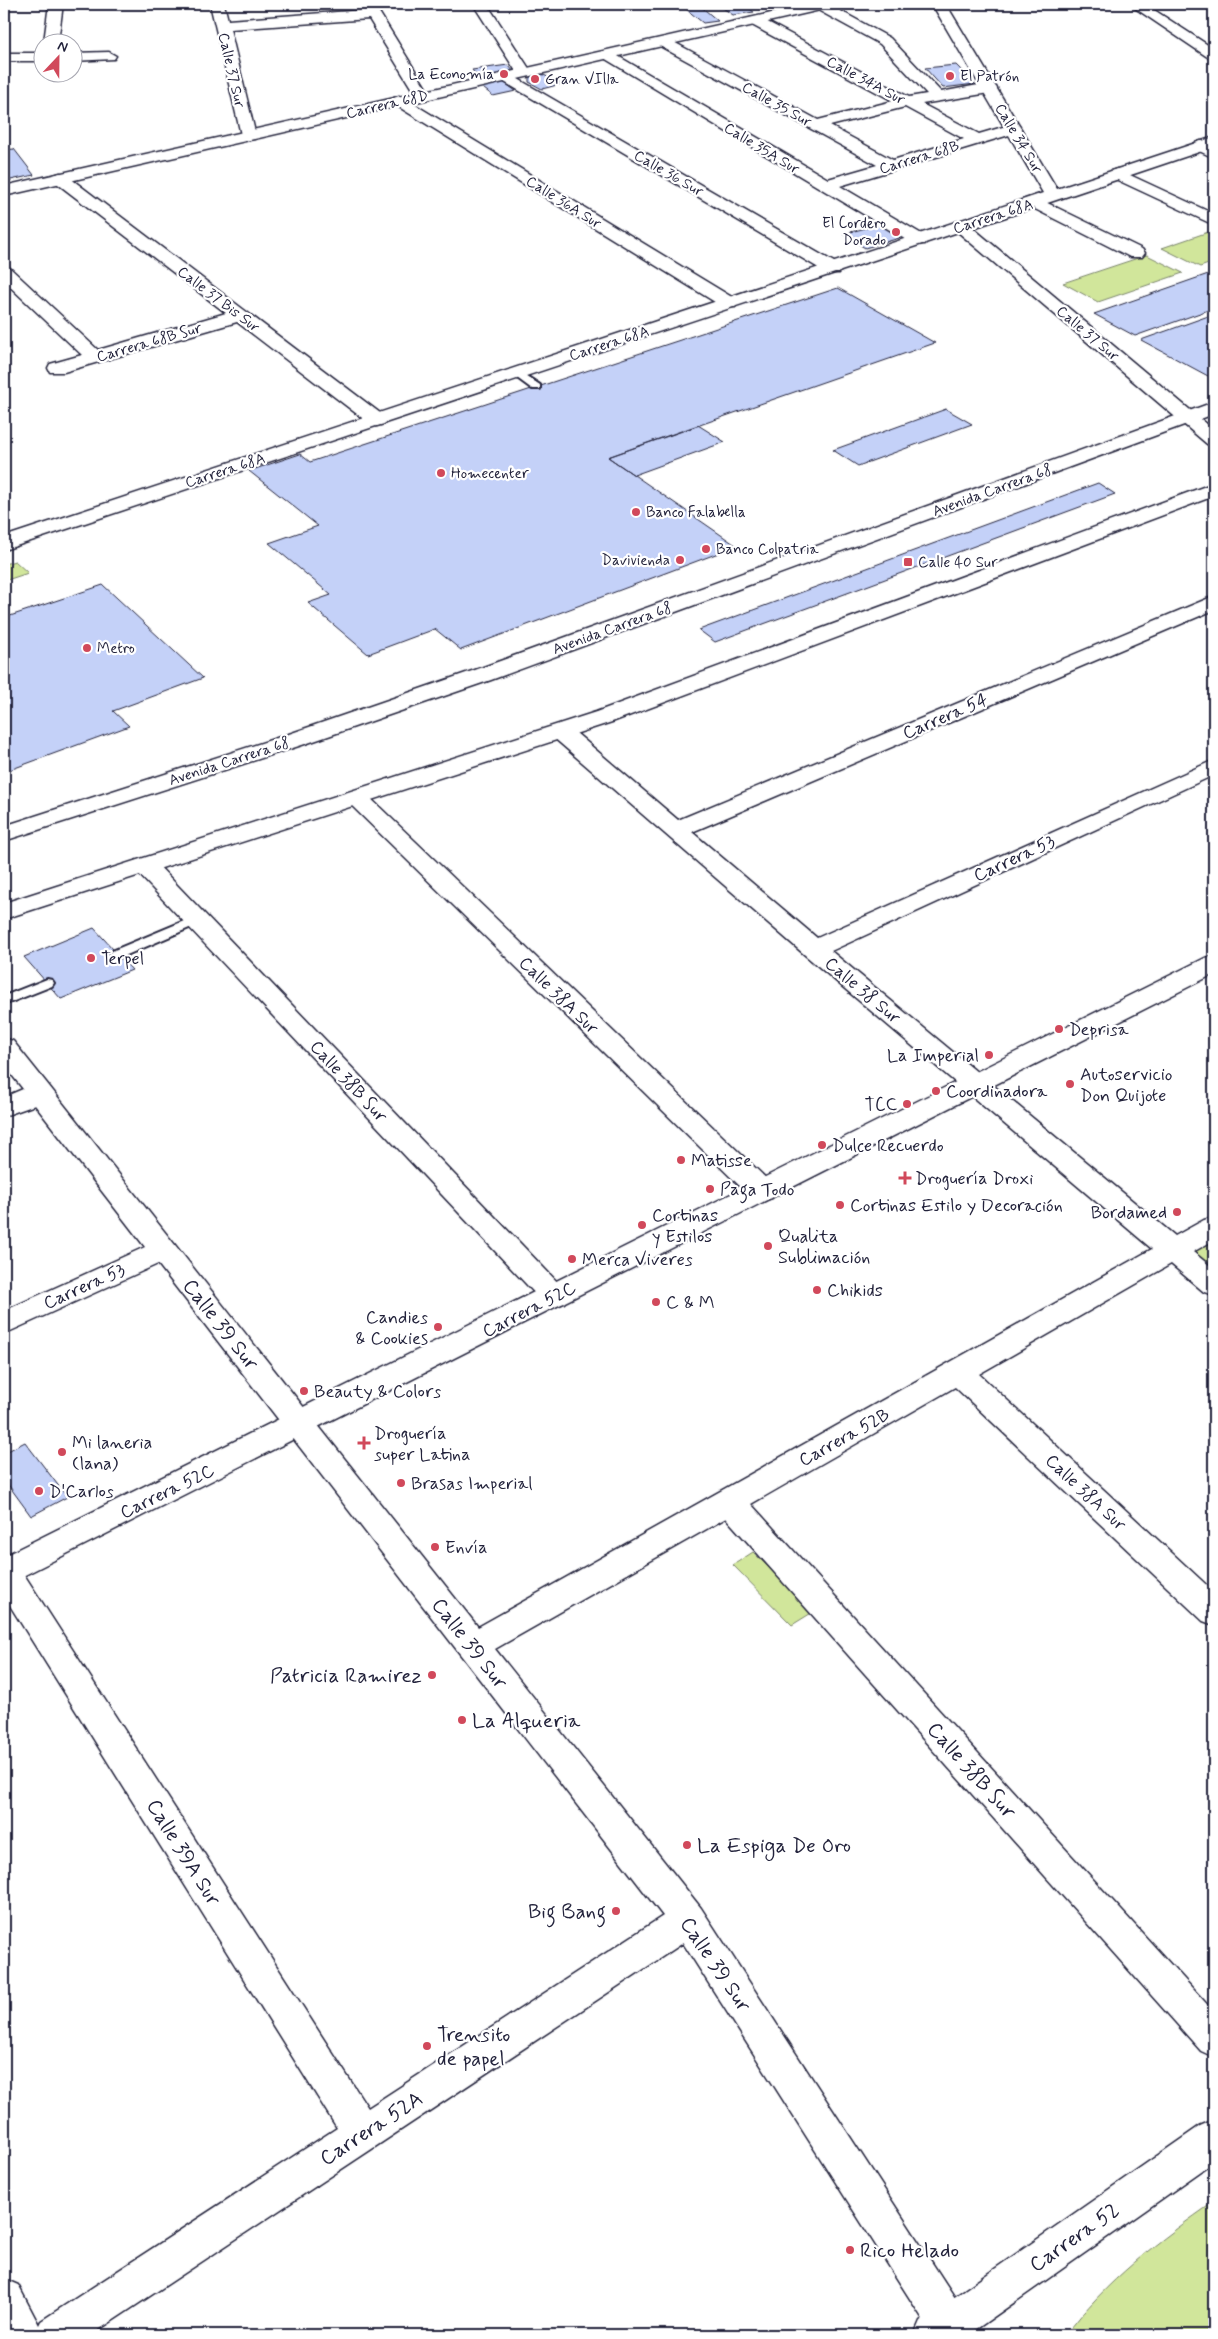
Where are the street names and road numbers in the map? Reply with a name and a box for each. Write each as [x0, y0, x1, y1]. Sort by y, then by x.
street label: Calle 37 Sur [213, 31, 250, 110]
street label: Calle 34A Sur [823, 52, 909, 110]
street label: Calle 35 Sur [738, 77, 816, 133]
street label: Carrera 68D [344, 86, 430, 124]
street label: Calle 34 Sur [989, 100, 1047, 178]
street label: Calle 35A Sur [720, 118, 804, 180]
street label: Carrera 68B [877, 136, 962, 180]
street label: Calle 36 Sur [630, 146, 708, 202]
street label: Calle 36A Sur [522, 172, 606, 234]
street label: Carrera 68A [951, 195, 1036, 239]
street label: Calle 37 Bis Sur [173, 262, 264, 337]
street label: Calle 37 Sur [1052, 302, 1124, 366]
street label: Carrera 68B Sur [94, 318, 204, 368]
street label: Carrera 68A [567, 322, 652, 366]
street label: Carrera 68A [183, 449, 268, 493]
street label: Avenida Carrera 68 [930, 460, 1055, 522]
street label: Avenida Carrera 68 [550, 598, 675, 660]
street label: Carrera 54 [899, 688, 992, 746]
street label: Avenida Carrera 68 [166, 733, 292, 791]
street label: Carrera 53 [970, 829, 1059, 888]
street label: Calle 38A Sur [513, 952, 604, 1040]
street label: Calle 38 Sur [819, 952, 906, 1030]
street label: Calle 38B Sur [304, 1035, 393, 1128]
street label: Carrera 53 [40, 1258, 129, 1316]
street label: Calle 39 Sur [176, 1273, 265, 1376]
street label: Carrera 52C [479, 1276, 580, 1344]
street label: Carrera 52B [795, 1403, 894, 1473]
street label: Calle 38A Sur [1040, 1449, 1131, 1537]
street label: Carrera 52C [116, 1459, 219, 1525]
street label: Calle 39 Sur [425, 1592, 514, 1695]
street label: Calle 38B Sur [920, 1716, 1022, 1825]
street label: Calle 39A Sur [139, 1794, 227, 1911]
street label: Calle 39 Sur [673, 1912, 757, 2018]
street label: Carrera 52A [315, 2085, 428, 2173]
street label: Carrera 52 [1024, 2197, 1125, 2279]

